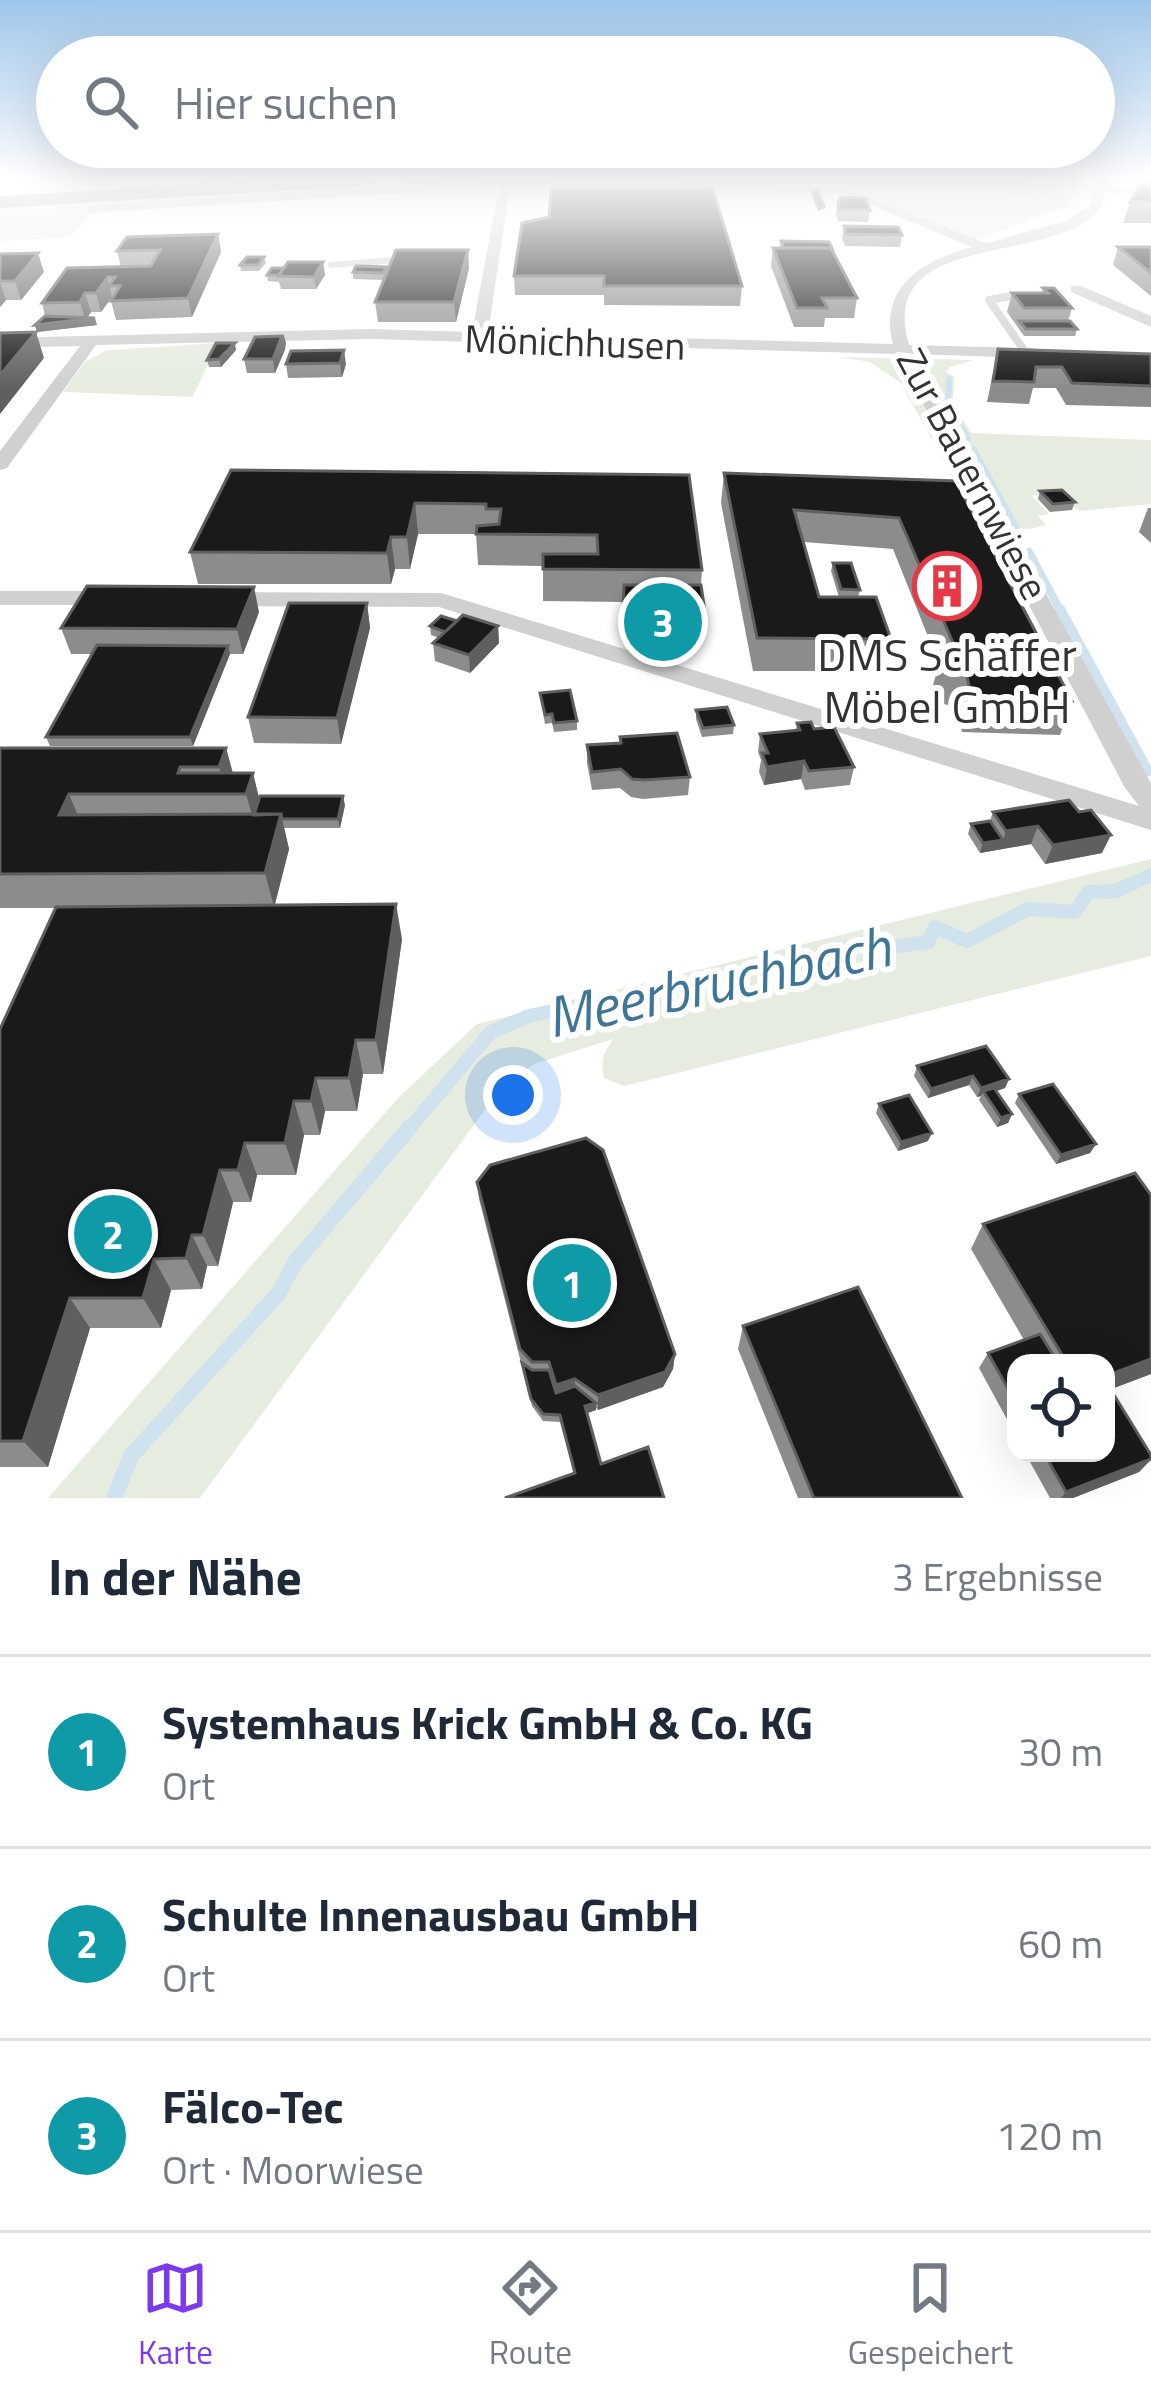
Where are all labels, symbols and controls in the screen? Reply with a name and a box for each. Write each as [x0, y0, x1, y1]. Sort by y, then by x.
search box [36, 36, 1115, 168]
text: Hier suchen [174, 68, 398, 136]
icon: search [78, 69, 144, 135]
street label: Mönichhusen [464, 308, 686, 375]
street label: Zur Bauernwiese [882, 338, 1065, 610]
building icon: DMS Schäffer Möbel GmbH [912, 551, 982, 621]
pin: 3 [624, 577, 702, 667]
place label: DMS Schäffer Möbel GmbH [817, 620, 1077, 740]
water label: Meerbruchbach [538, 901, 899, 1059]
your location [483, 1065, 543, 1125]
pin: 2 [74, 1189, 152, 1279]
pin: 1 [533, 1238, 611, 1328]
map controls [1007, 1354, 1115, 1462]
button: locate [1007, 1354, 1115, 1462]
text: In der Nähe [48, 1537, 302, 1615]
text: 3 Ergebnisse [892, 1547, 1103, 1606]
text: Systemhaus Krick GmbH & Co. KG [162, 1688, 813, 1756]
text: 1 [76, 1722, 98, 1781]
text: 30 m [1018, 1722, 1103, 1781]
text: Ort [162, 1756, 215, 1815]
text: Schulte Innenausbau GmbH [162, 1880, 700, 1948]
text: 2 [76, 1914, 98, 1973]
text: 60 m [1018, 1914, 1103, 1973]
text: Ort [162, 1948, 215, 2007]
text: Fälco-Tec [162, 2072, 344, 2140]
text: 3 [76, 2106, 98, 2165]
text: 120 m [996, 2106, 1103, 2165]
text: Ort · Moorwiese [162, 2140, 424, 2199]
tab: Karte [138, 2255, 213, 2377]
tab: Route [489, 2255, 572, 2377]
tab: Gespeichert [848, 2255, 1013, 2377]

